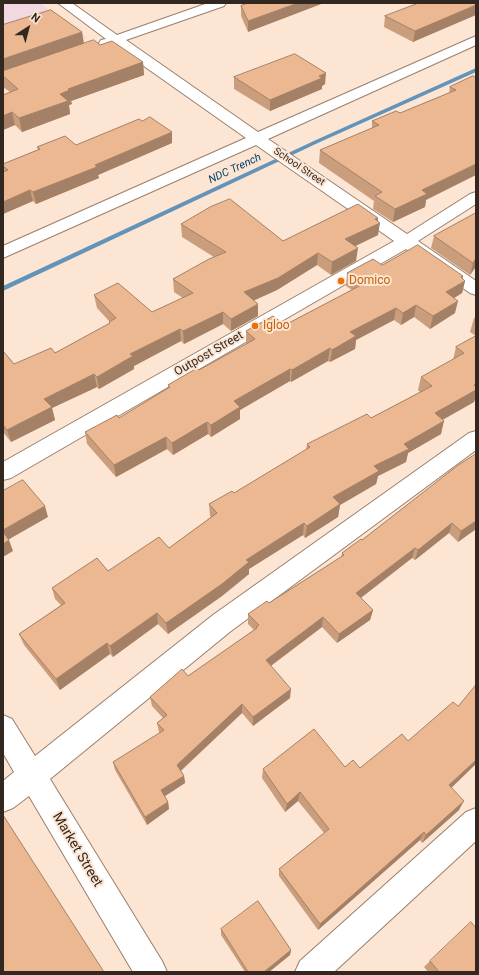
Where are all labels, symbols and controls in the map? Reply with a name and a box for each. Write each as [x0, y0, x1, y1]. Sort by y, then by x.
north arrow [8, 8, 48, 48]
text: N [28, 10, 42, 25]
street label: School Street [271, 145, 327, 189]
water label: NDC Trench [206, 151, 264, 187]
place label: Domico [349, 274, 390, 288]
marker: Domico [336, 276, 346, 286]
place label: Igloo [263, 319, 290, 333]
marker: Igloo [250, 321, 260, 331]
street label: Outpost Street [172, 328, 246, 380]
street label: Market Street [48, 810, 106, 890]

